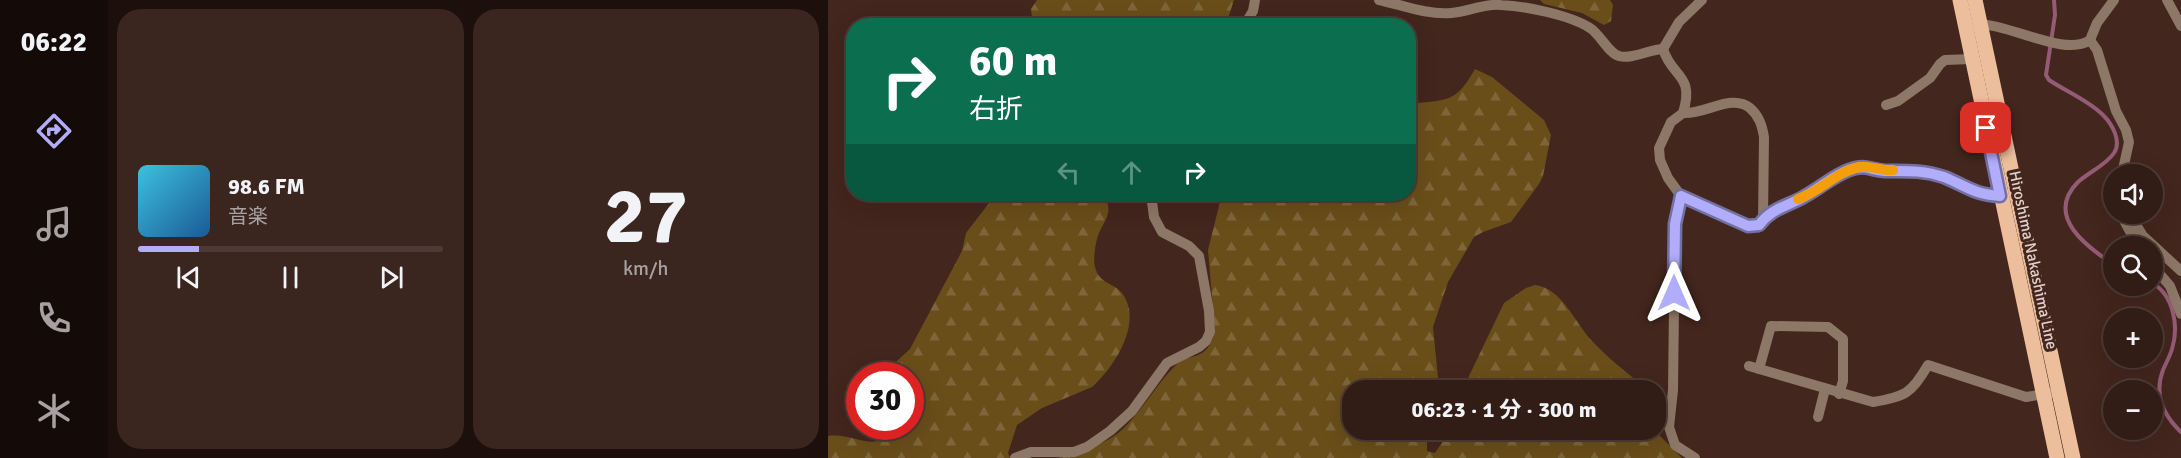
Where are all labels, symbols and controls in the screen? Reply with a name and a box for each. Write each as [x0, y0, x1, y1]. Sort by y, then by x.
text: 06:22 [21, 26, 87, 59]
text: 60 m [969, 36, 1058, 87]
icon: right [870, 42, 948, 120]
text: 右折 [969, 93, 1023, 126]
pin [1960, 102, 2011, 153]
icon: directions [33, 110, 75, 152]
icon: arrive [1969, 111, 2002, 144]
icon: left [1052, 156, 1085, 189]
icon: ahead [1115, 156, 1148, 189]
icon: right [1178, 156, 1211, 189]
map controls [2103, 164, 2163, 440]
button: sound [2103, 164, 2163, 224]
text: 27 [604, 169, 688, 265]
street label: Hiroshima Nakashima Line [2004, 169, 2062, 351]
text: 98.6 FM [228, 173, 305, 200]
icon: music [33, 203, 75, 245]
text: 音楽 [228, 204, 268, 229]
button: search [2103, 236, 2163, 296]
text: km/h [623, 256, 668, 281]
icon: previous [172, 261, 205, 294]
icon: pause [274, 261, 307, 294]
icon: next [375, 261, 408, 294]
position arrow [1642, 261, 1706, 325]
icon: phone [33, 297, 75, 339]
button: + [2103, 308, 2163, 368]
speed limit sign: 30 [846, 362, 924, 440]
button: − [2103, 380, 2163, 440]
icon: climate [33, 390, 75, 432]
text: 06:23 · 1 分 · 300 m [1412, 396, 1596, 423]

